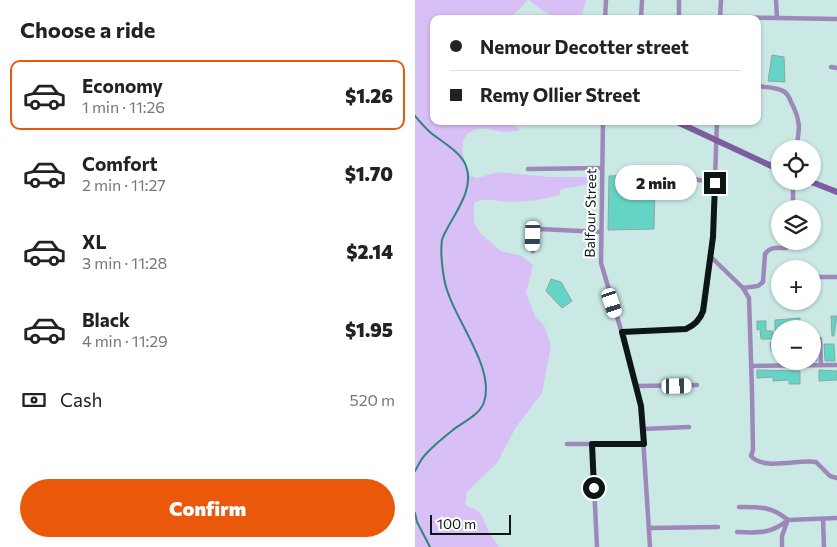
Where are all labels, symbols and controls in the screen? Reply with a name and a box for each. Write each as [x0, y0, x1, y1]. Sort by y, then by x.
text: Choose a ride [20, 16, 155, 43]
text: Nemour Decotter street [480, 35, 689, 58]
icon: car [22, 73, 67, 118]
text: Economy [82, 74, 163, 97]
text: Remy Ollier Street [480, 83, 640, 106]
text: $1.26 [345, 84, 393, 107]
text: 1 min · 11:26 [82, 97, 165, 116]
map controls [771, 140, 821, 370]
button: locate [771, 140, 821, 190]
icon: car [22, 151, 67, 196]
text: Comfort [82, 152, 158, 175]
text: $1.70 [345, 162, 393, 185]
callout: 2 min [615, 166, 697, 200]
street label: Balfour Street [581, 168, 599, 258]
route end [704, 172, 726, 194]
text: 2 min [636, 173, 676, 192]
text: 2 min · 11:27 [82, 175, 166, 194]
button: layers [771, 200, 821, 250]
car [524, 221, 541, 251]
icon: car [22, 229, 67, 274]
text: XL [82, 230, 107, 253]
text: $2.14 [346, 240, 393, 263]
text: 3 min · 11:28 [82, 253, 167, 272]
button: + [771, 260, 821, 310]
car [600, 286, 623, 320]
icon: car [22, 307, 67, 352]
text: Black [82, 308, 130, 331]
text: $1.95 [345, 318, 393, 341]
button: − [771, 320, 821, 370]
text: 4 min · 11:29 [82, 331, 168, 350]
car [661, 378, 692, 394]
icon: cash [20, 386, 48, 414]
text: Cash [60, 388, 102, 411]
text: 520 m [350, 390, 395, 409]
route start [583, 477, 605, 499]
button: Confirm [20, 479, 395, 537]
scale bar [430, 512, 511, 535]
text: 100 m [437, 515, 476, 532]

